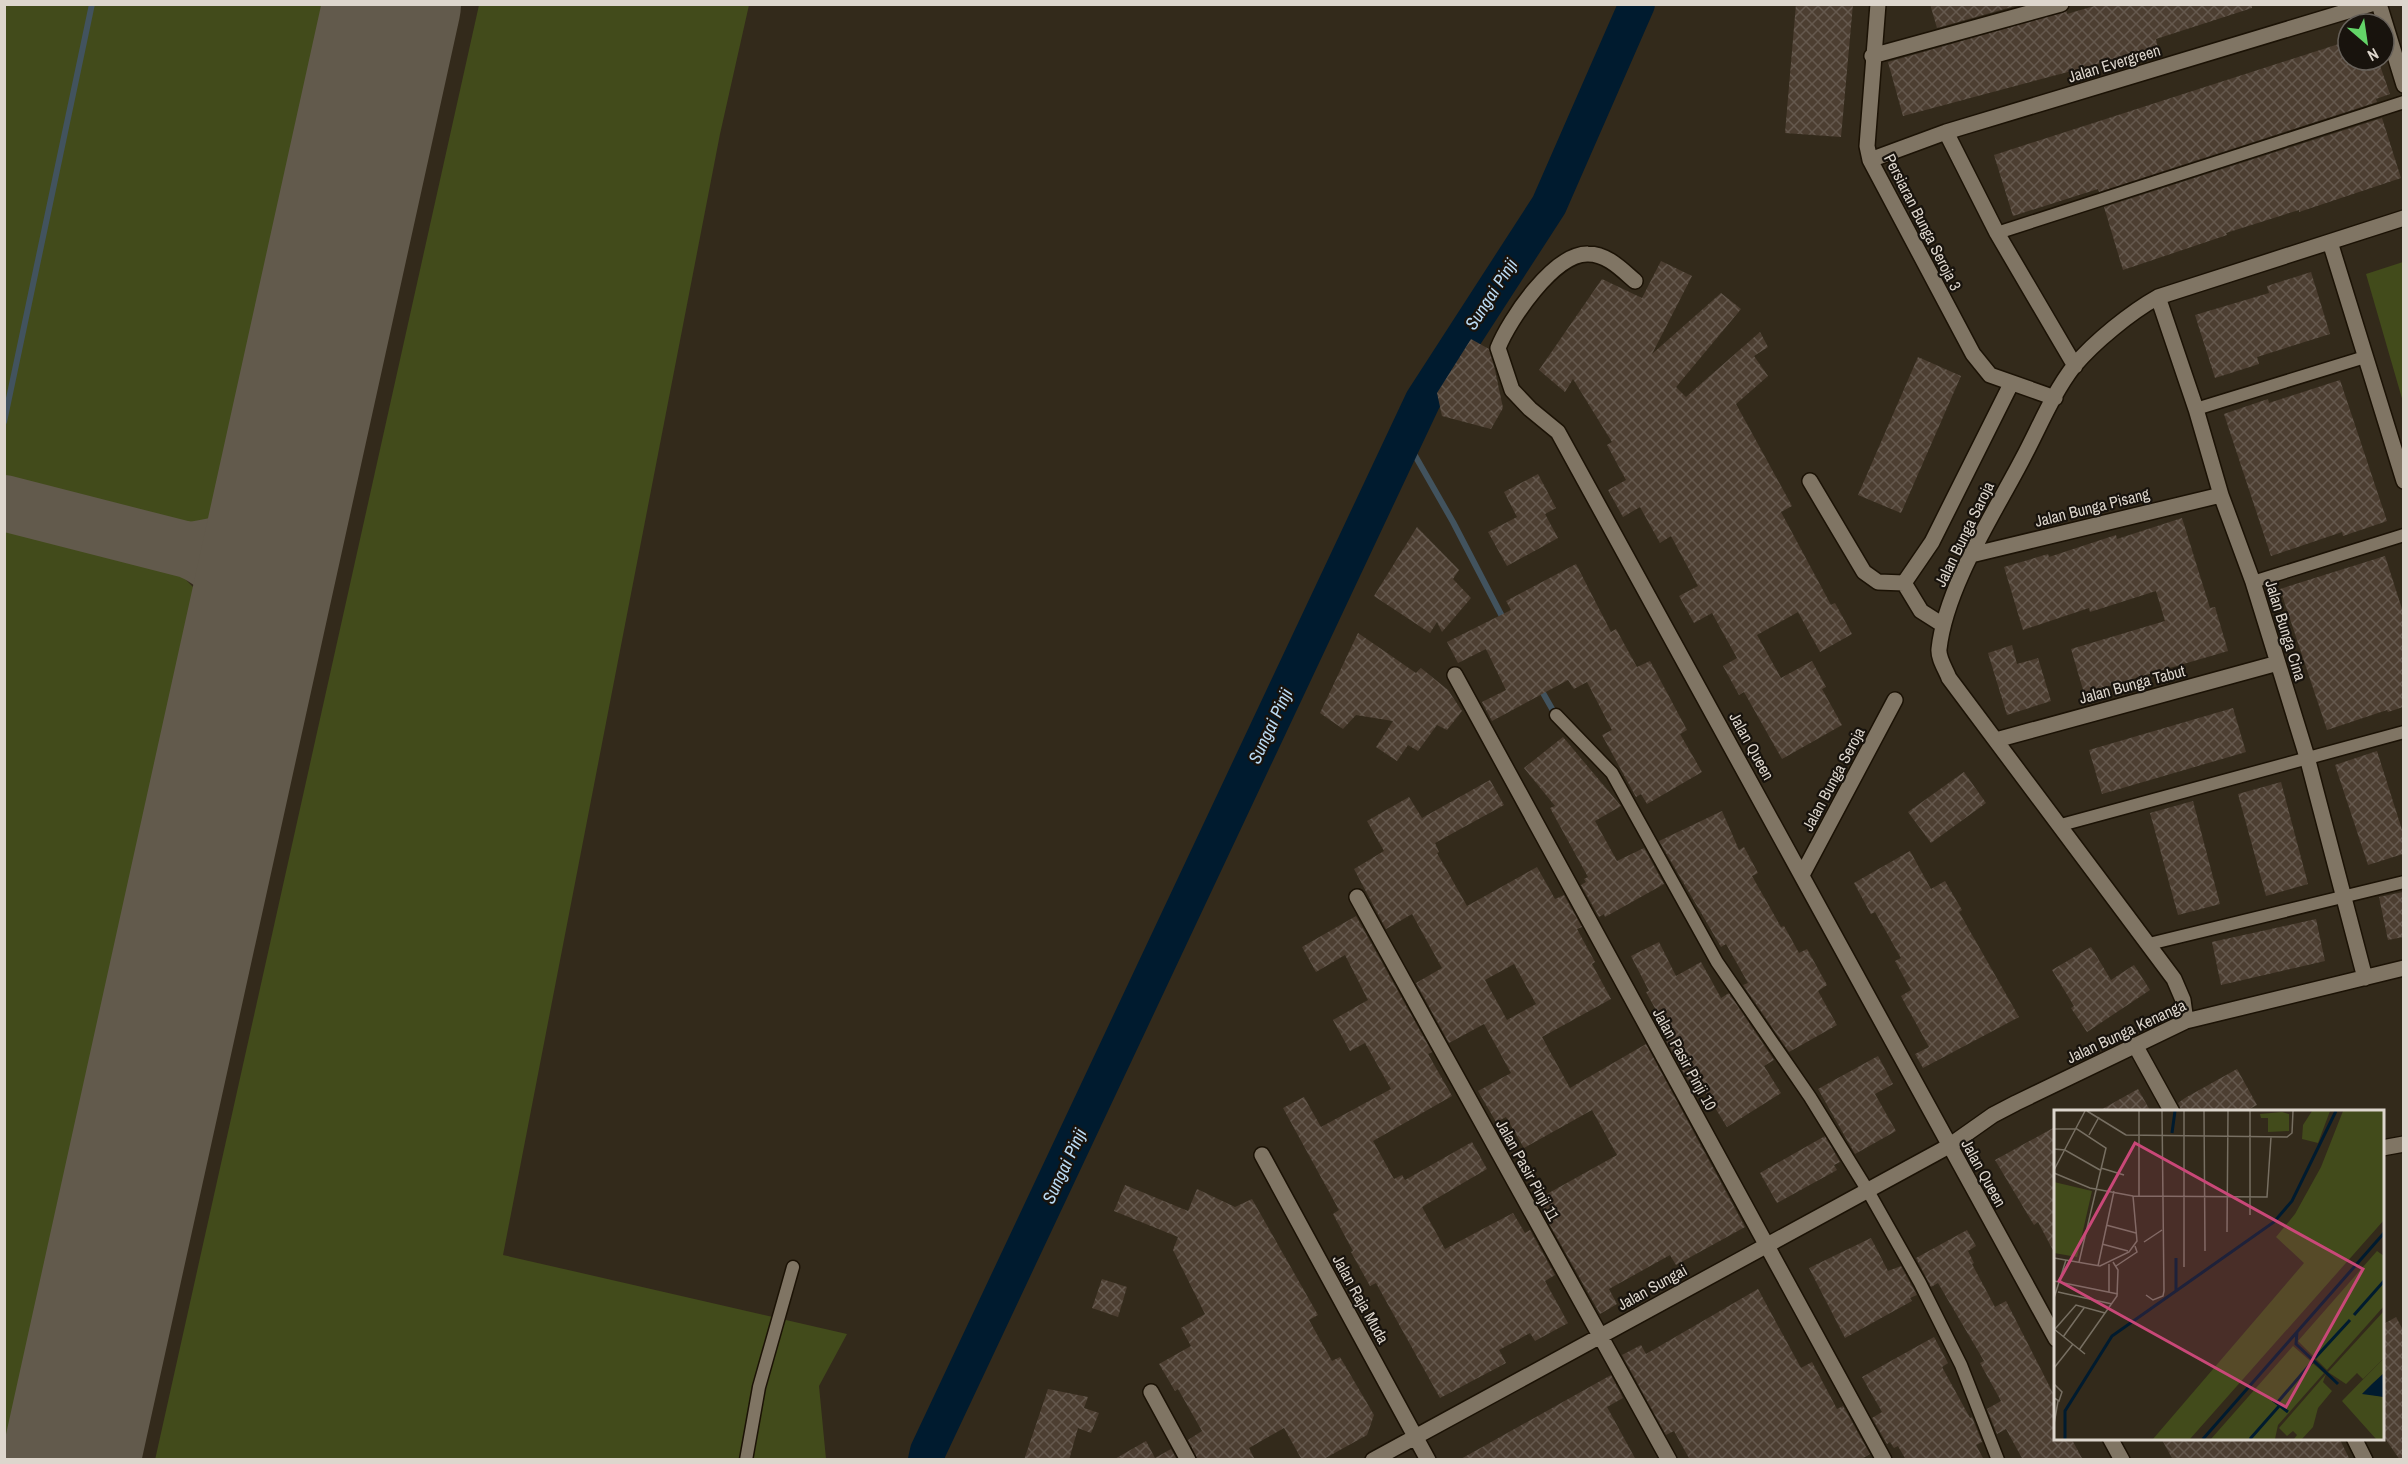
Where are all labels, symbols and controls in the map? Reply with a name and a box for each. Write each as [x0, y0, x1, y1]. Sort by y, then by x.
north arrow [2336, 12, 2396, 72]
street label: Jalan Evergreen [2065, 39, 2163, 87]
text: N [2364, 43, 2383, 67]
street label: Persiaran Bunga Seroja 3 [1879, 150, 1967, 294]
water label: Sungai Pinji [1459, 253, 1523, 335]
street label: Jalan Bunga Saroja [1929, 477, 1999, 590]
street label: Jalan Bunga Pisang [2032, 482, 2152, 532]
street label: Jalan Bunga Cina [2260, 577, 2312, 684]
street label: Jalan Bunga Tabut [2077, 659, 2188, 709]
water label: Sungai Pinji [1242, 684, 1298, 768]
street label: Jalan Queen [1724, 708, 1780, 784]
street label: Jalan Bunga Seroja [1796, 723, 1870, 835]
street label: Jalan Bunga Kenanga [2063, 993, 2190, 1068]
street label: Jalan Pasir Pinji 10 [1648, 1004, 1722, 1114]
inset map [2054, 1110, 2384, 1440]
street label: Jalan Pasir Pinji 11 [1491, 1115, 1565, 1225]
water label: Sungai Pinji [1036, 1124, 1092, 1208]
street label: Jalan Queen [1956, 1135, 2012, 1211]
street label: Jalan Raja Muda [1328, 1251, 1395, 1348]
street label: Jalan Sungai [1613, 1259, 1691, 1315]

